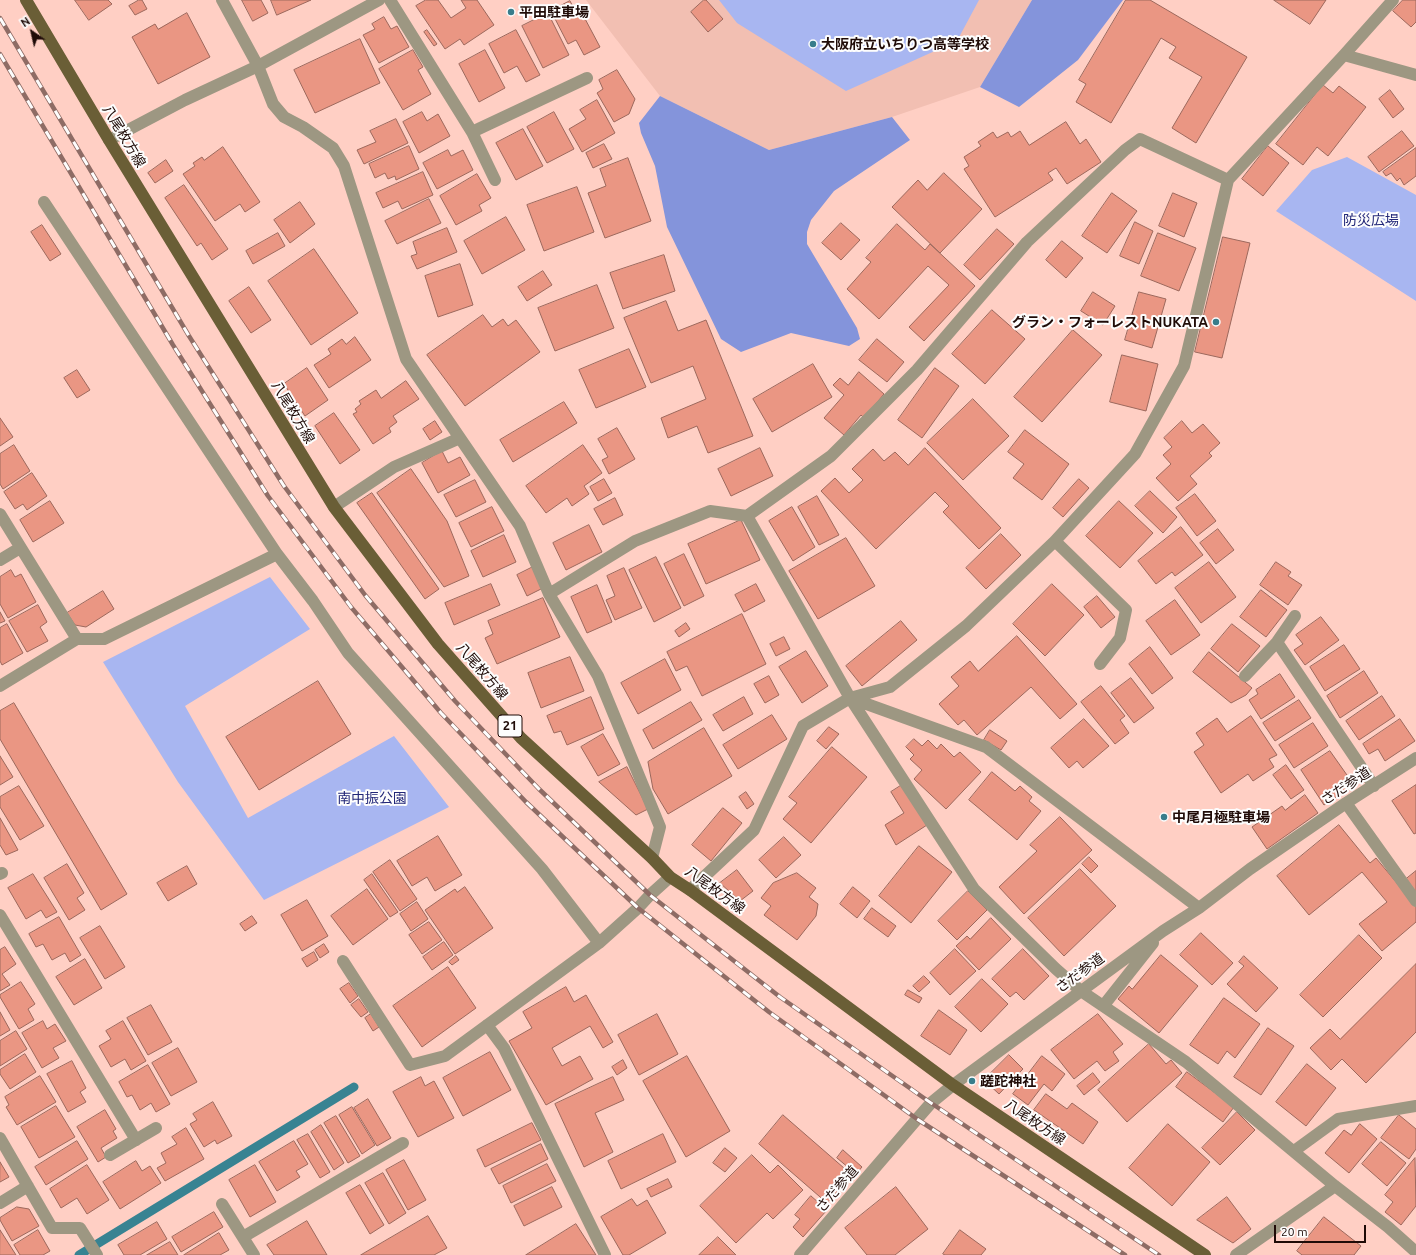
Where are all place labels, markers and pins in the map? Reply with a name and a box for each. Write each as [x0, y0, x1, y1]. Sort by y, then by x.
place label: 平田駐車場 [519, 4, 589, 20]
marker: 平田駐車場 [506, 7, 516, 17]
place label: 大阪府立いちりつ高等学校 [821, 36, 989, 52]
marker: 大阪府立いちりつ高等学校 [808, 39, 818, 49]
place label: グラン・フォーレストNUKATA [1012, 314, 1208, 330]
marker: グラン・フォーレストNUKATA [1211, 317, 1221, 327]
place label: 中尾月極駐車場 [1172, 809, 1270, 825]
marker: 中尾月極駐車場 [1159, 812, 1169, 822]
place label: 蹉跎神社 [980, 1073, 1036, 1089]
marker: 蹉跎神社 [967, 1076, 977, 1086]

